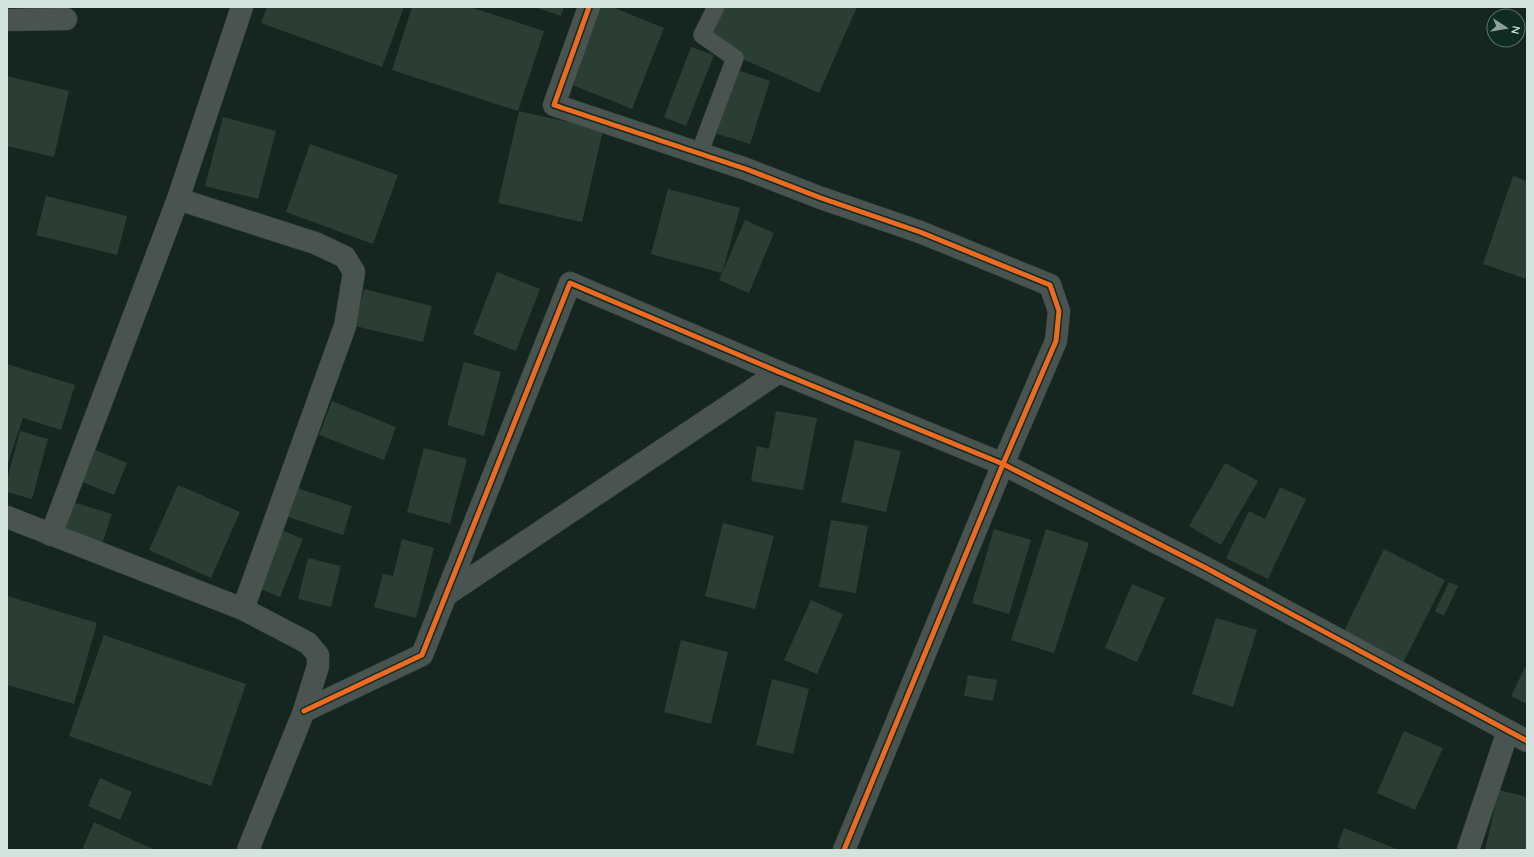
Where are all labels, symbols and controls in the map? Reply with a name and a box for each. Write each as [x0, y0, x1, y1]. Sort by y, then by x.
north arrow [1486, 8, 1526, 48]
text: N [1508, 25, 1523, 35]

